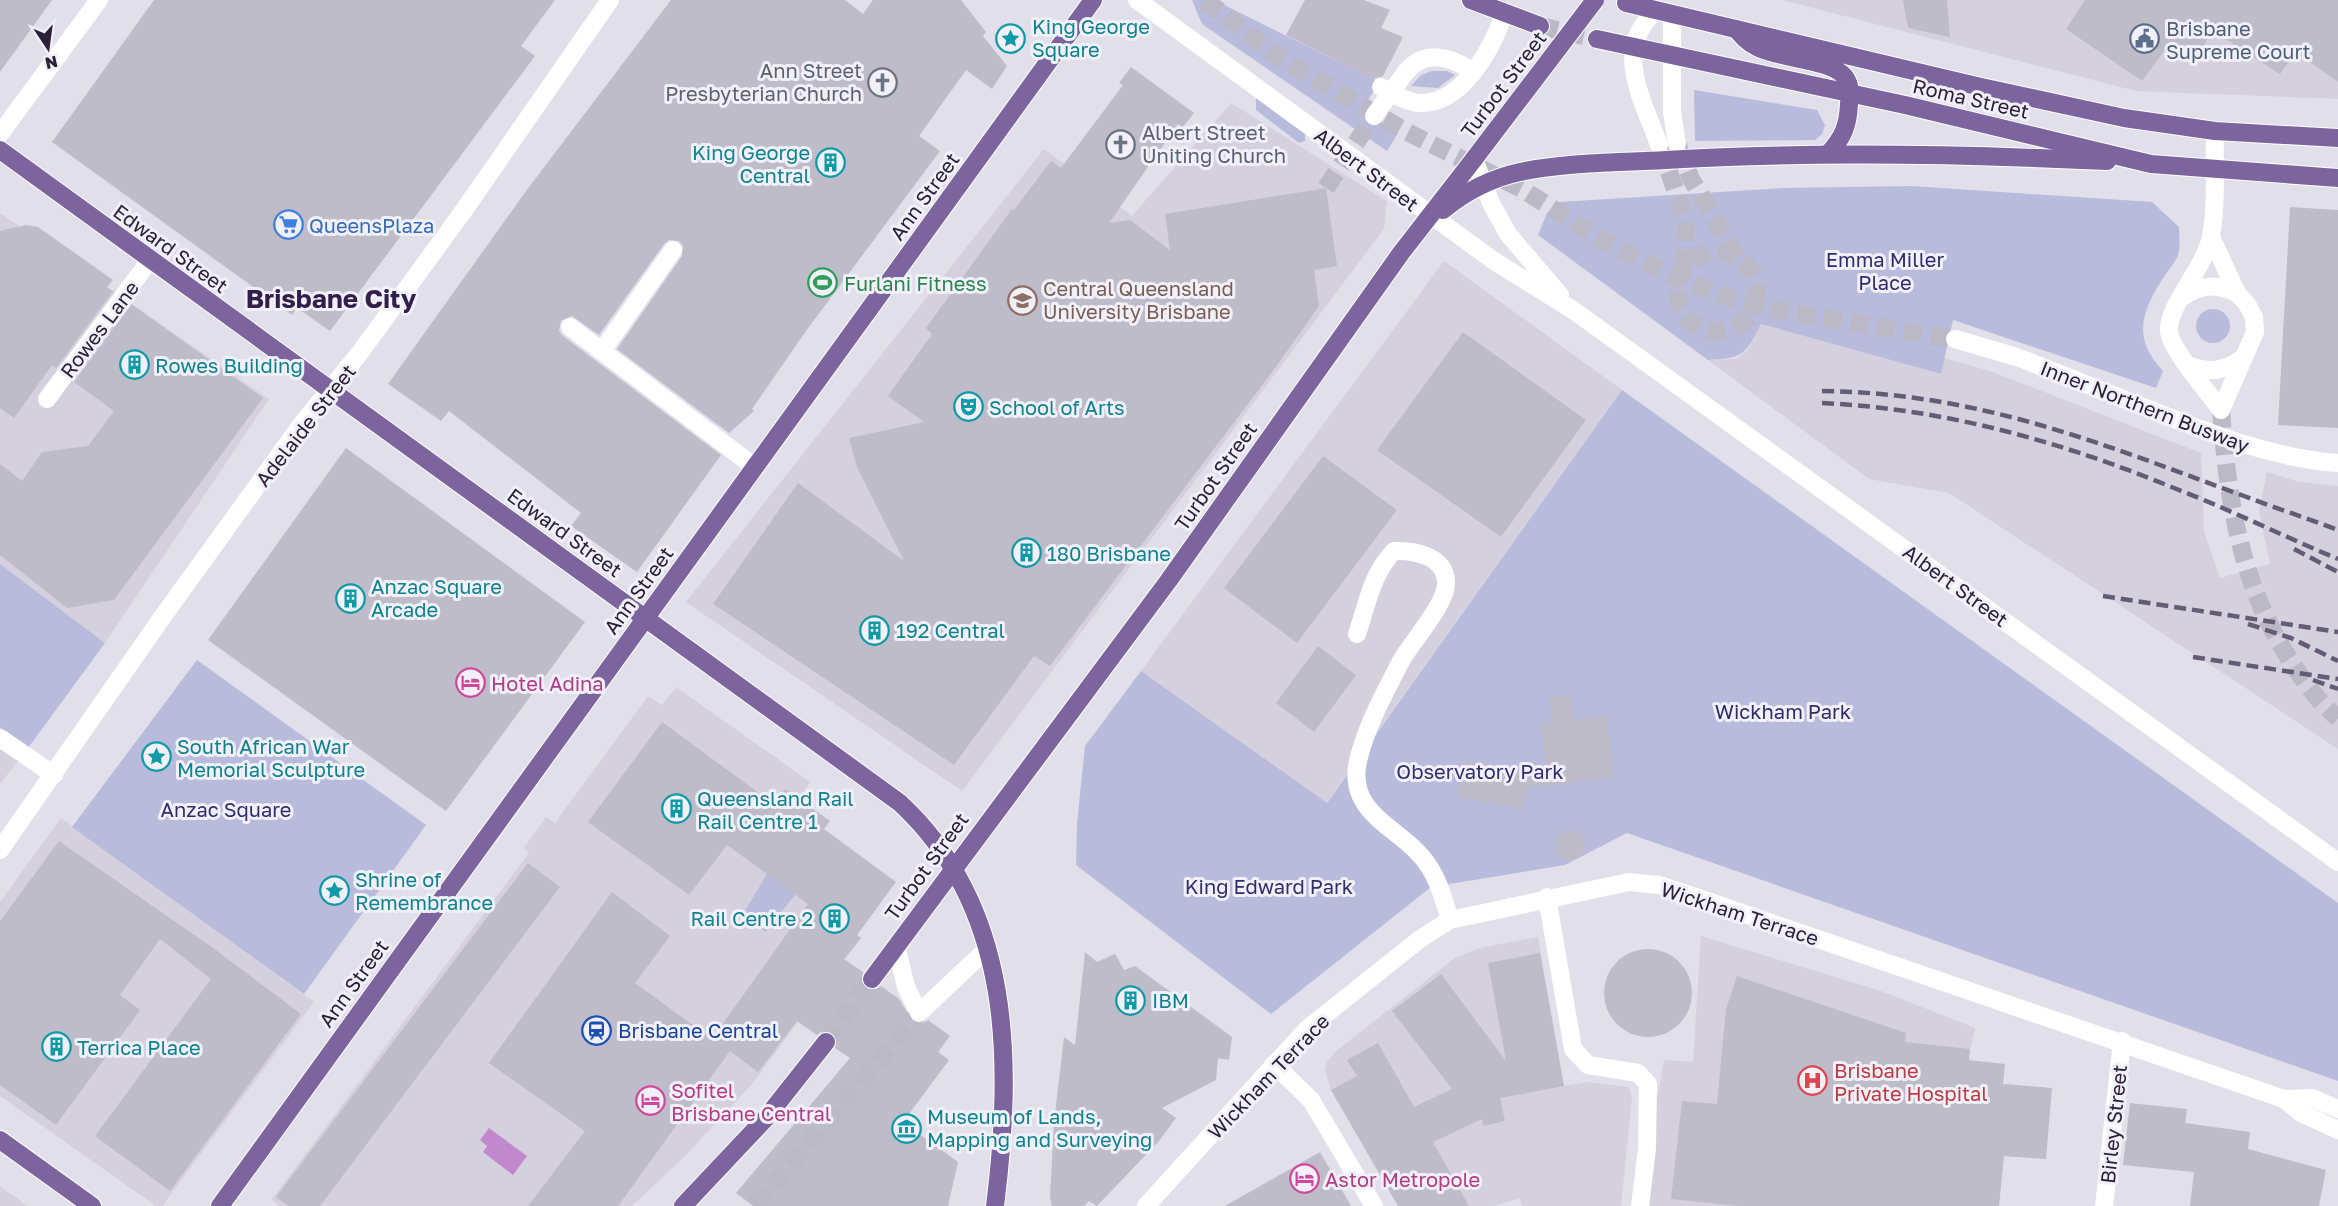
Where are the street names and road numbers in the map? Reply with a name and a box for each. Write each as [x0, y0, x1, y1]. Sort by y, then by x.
street label: Turbot Street [1455, 26, 1551, 142]
street label: Roma Street [1911, 73, 2031, 123]
street label: Albert Street [1310, 122, 1424, 216]
street label: Ann Street [884, 148, 964, 244]
street label: Edward Street [109, 198, 233, 298]
street label: Rowes Lane [55, 276, 143, 382]
street label: Inner Northern Busway [2037, 355, 2253, 457]
street label: Adelaide Street [250, 359, 360, 491]
street label: Turbot Street [1169, 417, 1261, 535]
street label: Edward Street [503, 482, 627, 582]
street label: Albert Street [1899, 539, 2013, 631]
street label: Ann Street [598, 542, 678, 638]
street label: Turbot Street [879, 808, 973, 924]
street label: Wickham Terrace [1658, 876, 1822, 950]
street label: Ann Street [313, 935, 393, 1031]
street label: Wickham Terrace [1202, 1009, 1334, 1143]
street label: Birley Street [2095, 1063, 2131, 1185]

